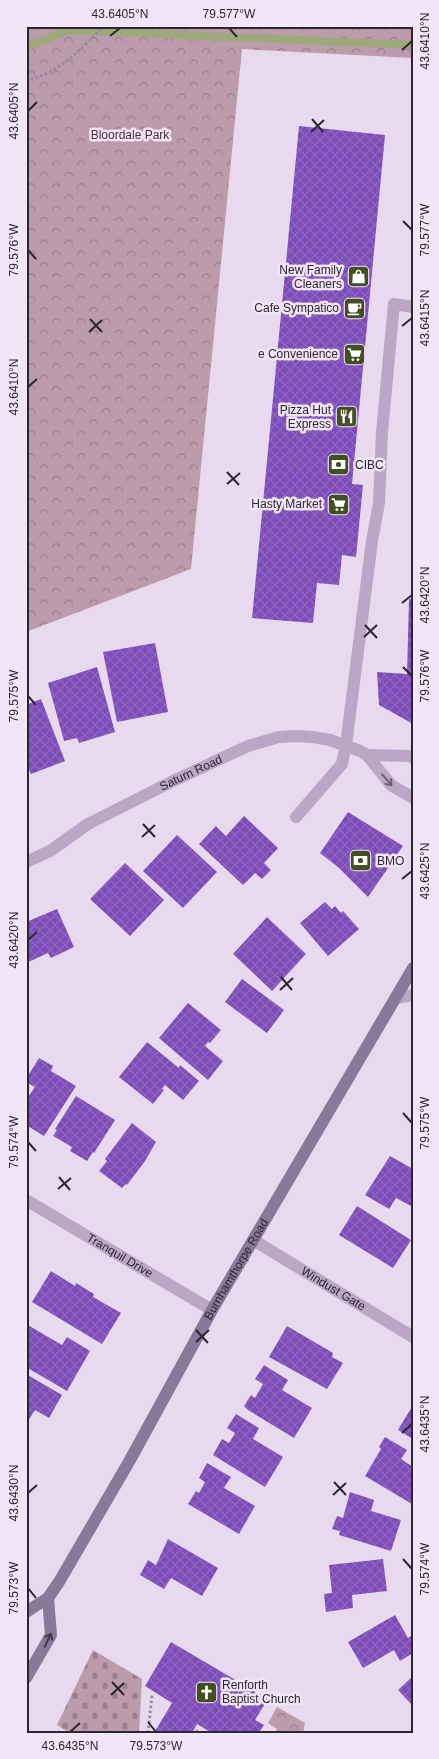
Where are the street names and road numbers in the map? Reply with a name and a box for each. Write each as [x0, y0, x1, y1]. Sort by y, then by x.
street label: Saturn Road [157, 752, 224, 794]
street label: Burnhamthorpe Road [201, 1216, 271, 1322]
street label: Tranquil Drive [84, 1231, 156, 1281]
street label: Windust Gate [299, 1264, 368, 1314]

